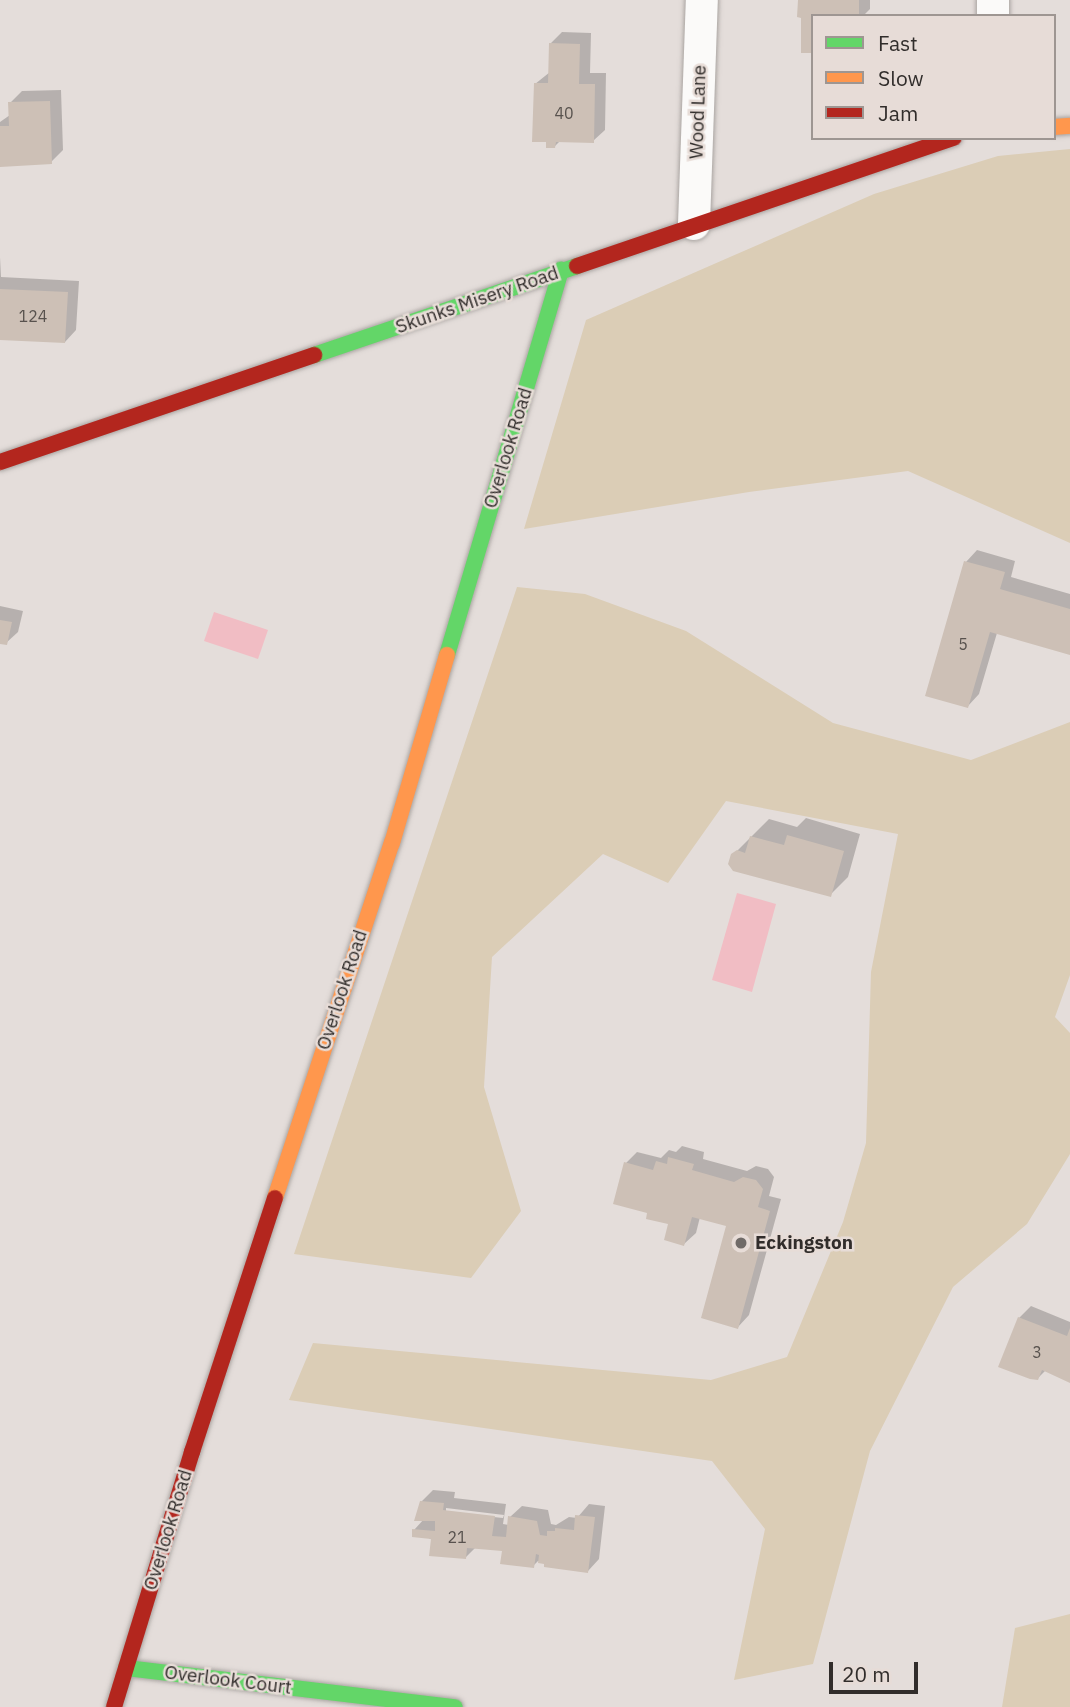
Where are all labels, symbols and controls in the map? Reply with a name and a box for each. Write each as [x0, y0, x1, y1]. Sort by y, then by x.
legend [811, 14, 1056, 140]
text: Fast [878, 29, 918, 57]
street label: Wood Lane [685, 64, 711, 160]
text: Slow [878, 64, 924, 92]
text: Jam [878, 99, 918, 127]
house number: 40 [554, 103, 574, 123]
street label: Skunks Misery Road [393, 261, 561, 339]
house number: 124 [19, 306, 47, 326]
street label: Overlook Road [479, 385, 537, 511]
house number: 5 [958, 634, 968, 654]
street label: Overlook Road [312, 927, 372, 1053]
place label: Eckingston [755, 1232, 853, 1254]
marker: Eckingston [733, 1235, 749, 1251]
house number: 3 [1032, 1342, 1042, 1362]
street label: Overlook Road [139, 1467, 197, 1593]
house number: 21 [447, 1527, 467, 1547]
scale bar [832, 1648, 921, 1692]
text: 20 m [842, 1660, 891, 1688]
street label: Overlook Court [163, 1661, 293, 1699]

